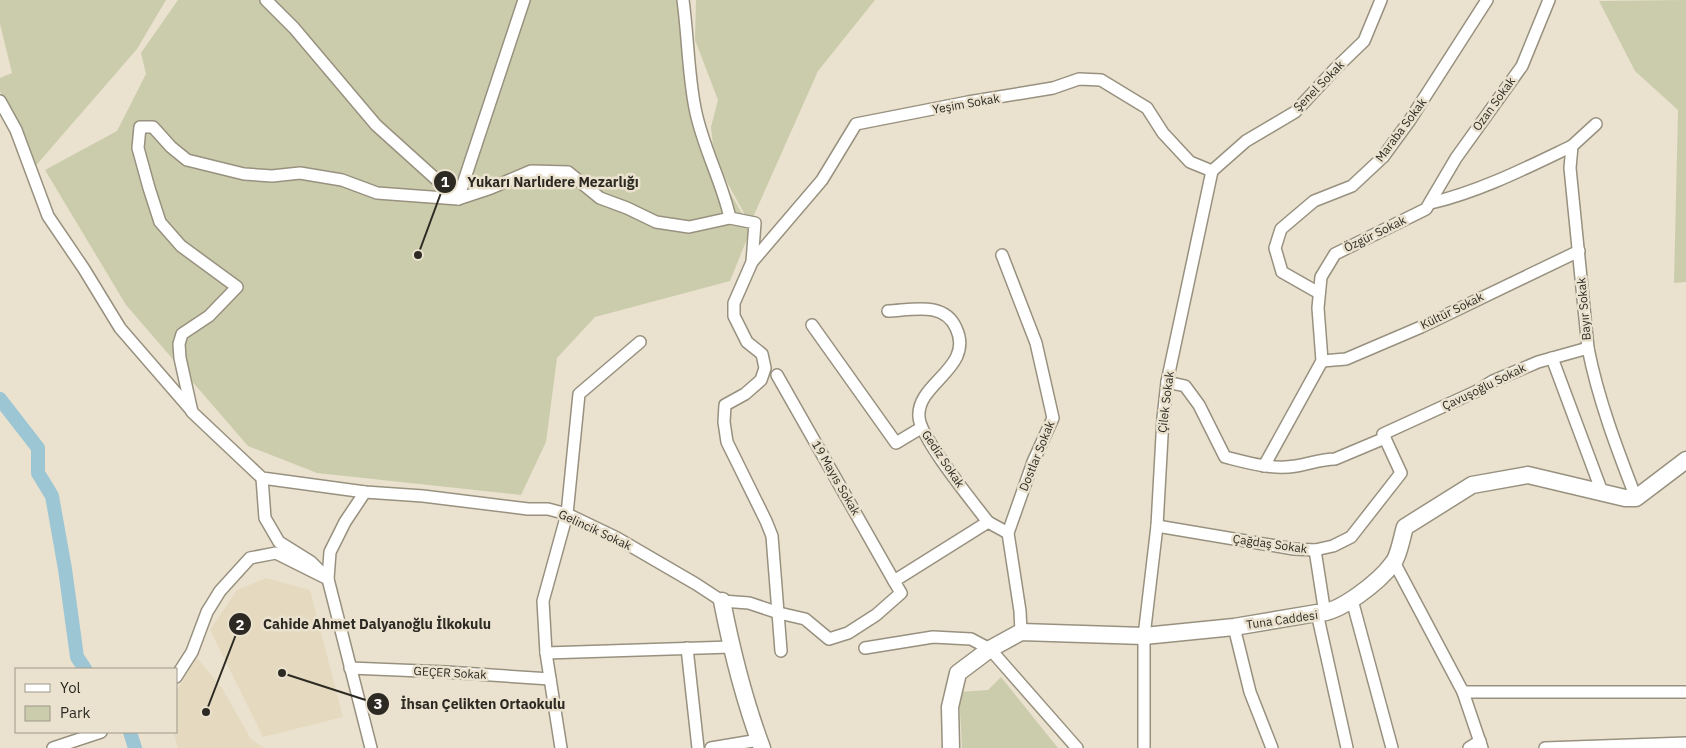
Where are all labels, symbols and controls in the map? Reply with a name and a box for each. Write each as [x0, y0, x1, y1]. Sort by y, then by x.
street label: Şenel Sokak [1290, 57, 1348, 114]
street label: Ozan Sokak [1469, 73, 1519, 134]
street label: Yeşim Sokak [931, 90, 1001, 117]
street label: Maraba Sokak [1372, 94, 1430, 164]
callout: Yukarı Narlıdere Mezarlığı [432, 167, 649, 196]
text: 1 [440, 172, 450, 191]
text: Yukarı Narlıdere Mezarlığı [467, 173, 639, 191]
street label: Özgür Sokak [1341, 212, 1409, 255]
street label: Bayır Sokak [1573, 276, 1594, 341]
street label: Kültür Sokak [1418, 289, 1486, 332]
street label: Çavuşoğlu Sokak [1440, 360, 1529, 413]
street label: Çilek Sokak [1154, 370, 1177, 434]
street label: Dostlar Sokak [1016, 418, 1058, 493]
street label: Gediz Sokak [919, 427, 968, 491]
street label: 19 Mayıs Sokak [809, 438, 864, 518]
street label: Gelincik Sokak [556, 506, 635, 553]
street label: Çağdaş Sokak [1232, 531, 1309, 556]
street label: Tuna Caddesi [1245, 607, 1319, 632]
callout: Cahide Ahmet Dalyanoğlu İlkokulu [228, 610, 501, 639]
text: 2 [235, 615, 245, 634]
text: Cahide Ahmet Dalyanoğlu İlkokulu [263, 615, 491, 633]
street label: GEÇER Sokak [413, 663, 488, 682]
legend [15, 668, 178, 733]
text: Yol [60, 678, 81, 697]
callout: İhsan Çelikten Ortaokulu [366, 689, 576, 718]
text: 3 [373, 694, 383, 713]
text: İhsan Çelikten Ortaokulu [401, 695, 565, 713]
text: Park [60, 703, 90, 722]

